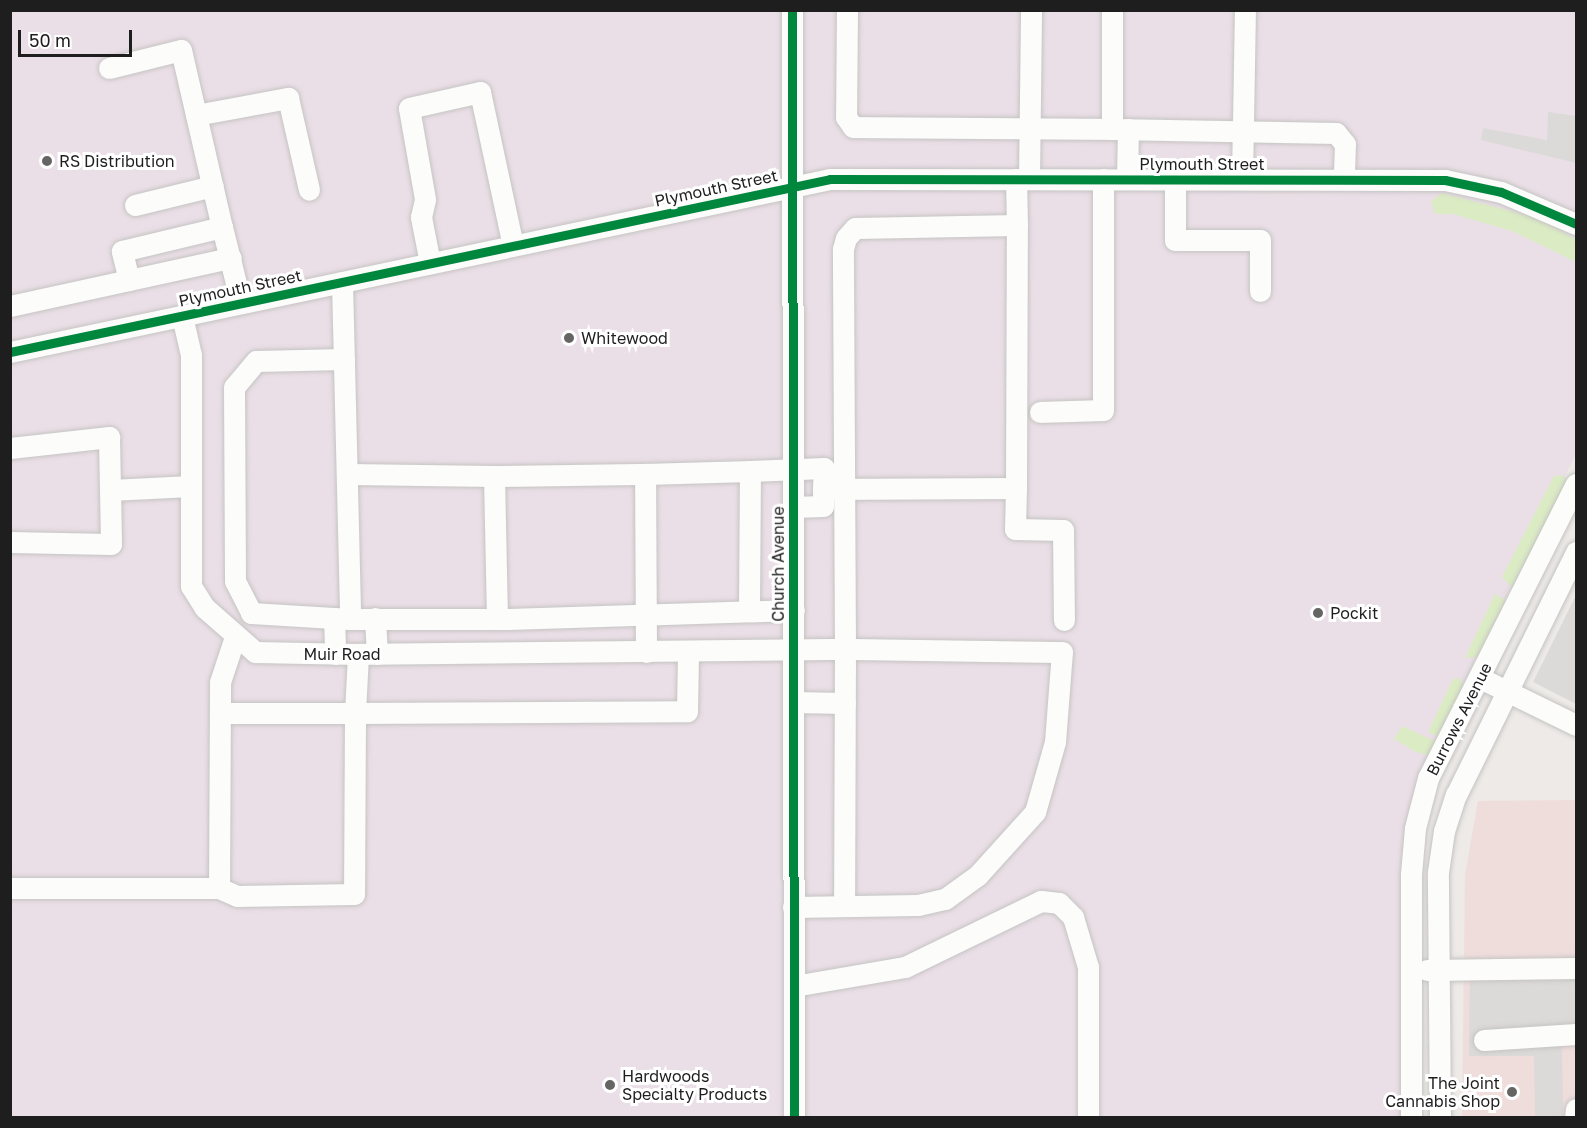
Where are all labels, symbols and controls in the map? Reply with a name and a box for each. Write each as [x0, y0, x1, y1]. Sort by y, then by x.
scale bar [21, 18, 135, 56]
text: 50 m [29, 29, 71, 51]
place label: RS Distribution [59, 151, 175, 171]
marker: RS Distribution [40, 154, 54, 168]
street label: Plymouth Street [1139, 154, 1265, 174]
street label: Plymouth Street [653, 166, 779, 210]
street label: Plymouth Street [177, 266, 303, 310]
place label: Whitewood [581, 328, 668, 348]
marker: Whitewood [562, 331, 576, 345]
street label: Church Avenue [768, 506, 788, 622]
place label: Pockit [1330, 603, 1378, 623]
marker: Pockit [1311, 606, 1325, 620]
street label: Muir Road [303, 644, 381, 664]
street label: Burrows Avenue [1422, 659, 1496, 779]
place label: Hardwoods Specialty Products [622, 1066, 767, 1104]
place label: The Joint Cannabis Shop [1385, 1073, 1500, 1111]
marker: Hardwoods Specialty Products [603, 1078, 617, 1092]
marker: The Joint Cannabis Shop [1505, 1085, 1519, 1099]

